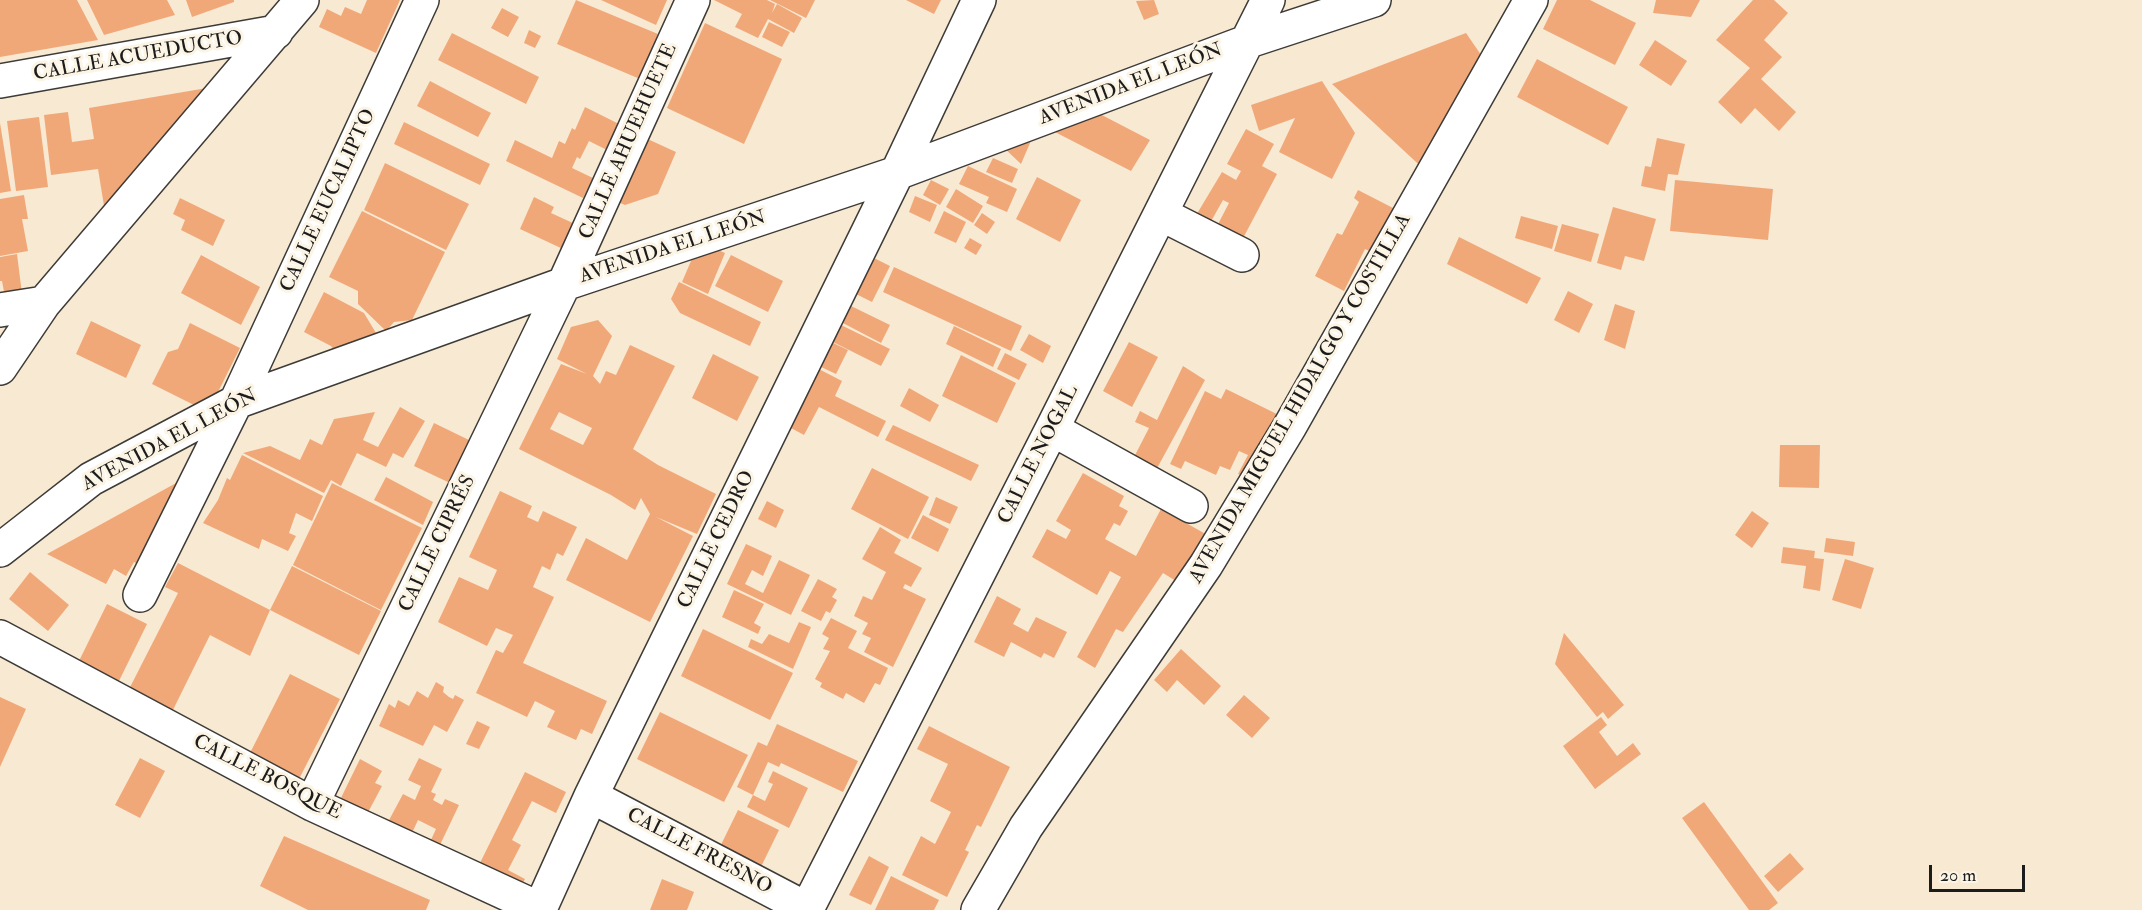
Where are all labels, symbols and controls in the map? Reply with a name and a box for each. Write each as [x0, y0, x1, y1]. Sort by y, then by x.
street label: CALLE ACUEDUCTO [32, 27, 244, 87]
street label: AVENIDA EL LEÓN [1036, 39, 1226, 131]
street label: CALLE AHUEHUETE [575, 40, 683, 244]
street label: CALLE EUCALIPTO [276, 106, 382, 296]
street label: AVENIDA EL LEÓN [577, 206, 769, 290]
street label: AVENIDA MIGUEL HIDALGO Y COSTILLA [1185, 210, 1417, 588]
street label: CALLE NOGAL [994, 381, 1084, 529]
street label: AVENIDA EL LEÓN [78, 385, 262, 497]
street label: CALLE CEDRO [673, 467, 761, 613]
street label: CALLE CIPRÉS [395, 472, 481, 616]
street label: CALLE BOSQUE [189, 730, 345, 826]
street label: CALLE FRESNO [622, 804, 776, 900]
scale bar [1932, 853, 2028, 891]
text: 20 m [1940, 864, 1976, 887]

